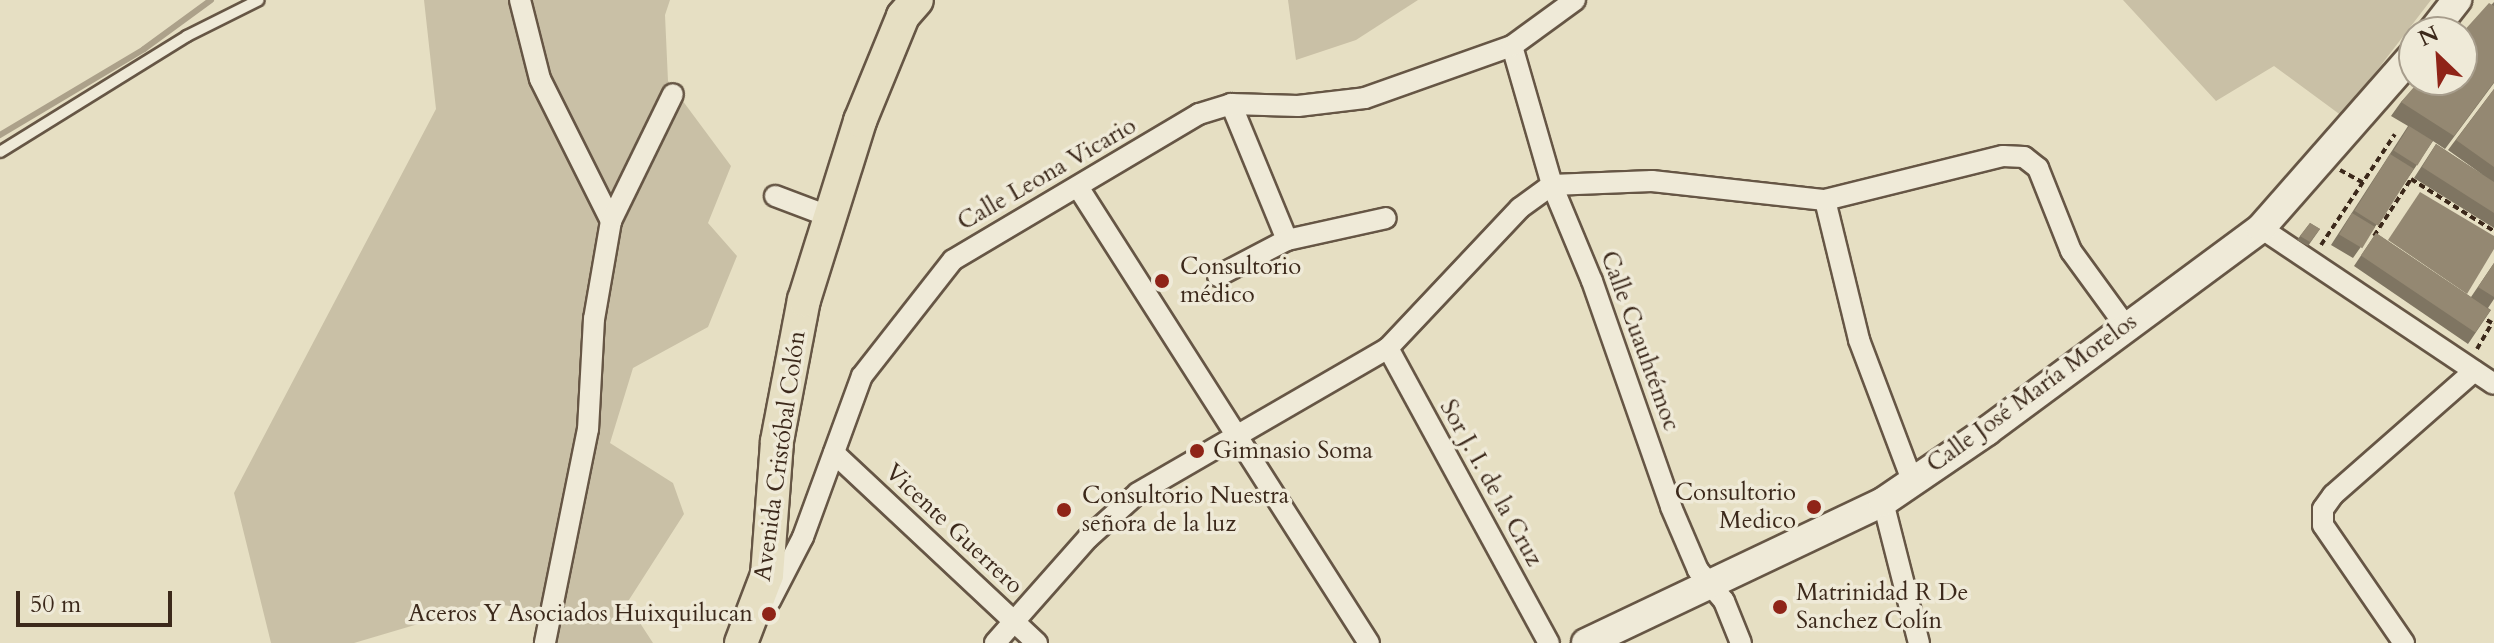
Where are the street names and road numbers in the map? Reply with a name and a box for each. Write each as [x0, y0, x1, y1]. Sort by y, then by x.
street label: Calle Leona Vicario [953, 111, 1141, 237]
street label: Calle Cuauhtémoc [1594, 247, 1686, 435]
street label: Calle José María Morelos [1921, 307, 2143, 479]
street label: Avenida Cristóbal Colón [748, 329, 812, 583]
street label: Sor J. I. de la Cruz [1433, 395, 1549, 571]
street label: Vicente Guerrero [879, 458, 1029, 600]

